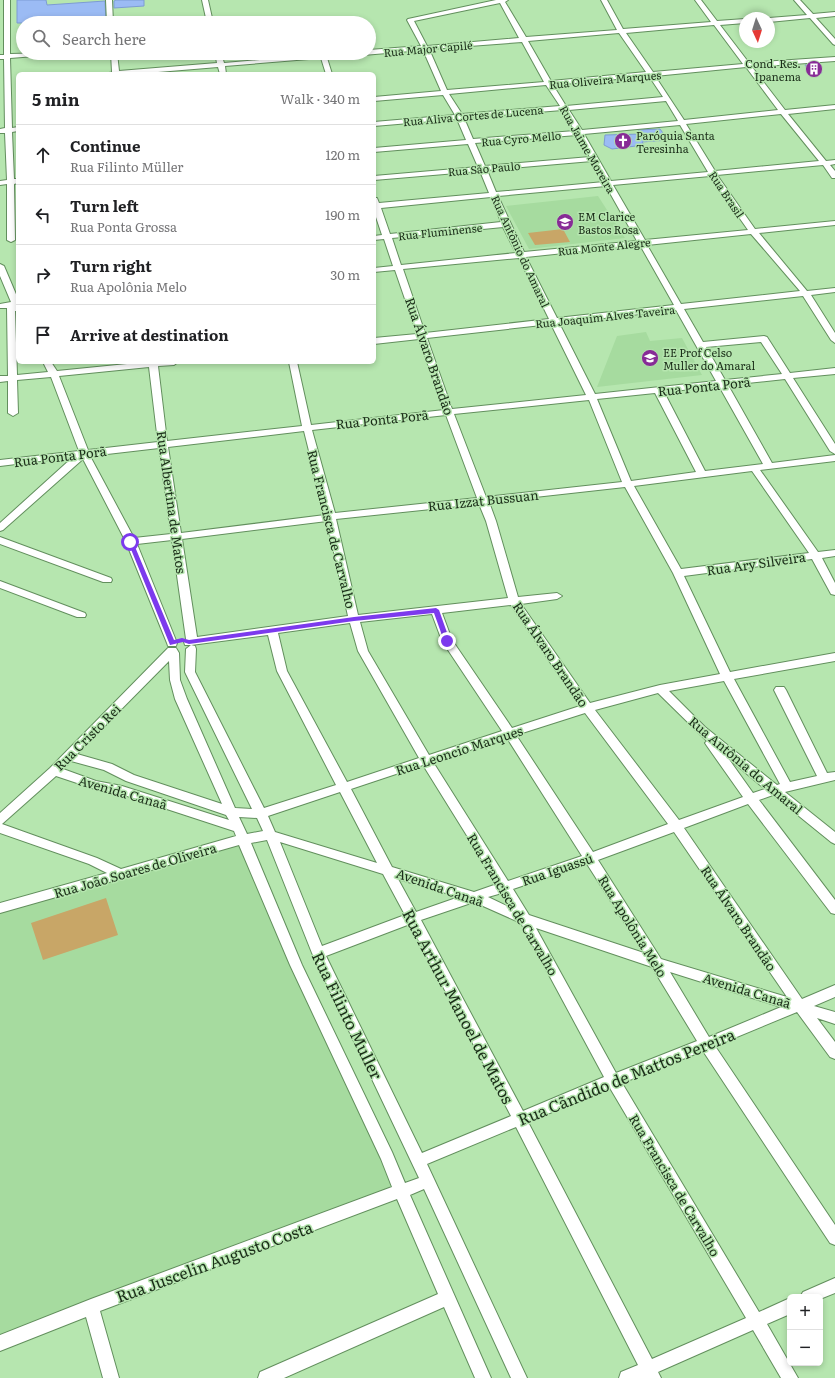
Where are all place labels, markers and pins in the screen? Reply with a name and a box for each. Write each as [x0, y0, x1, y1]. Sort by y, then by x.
place label: Cond. Res. Ipanema [745, 55, 801, 84]
building icon: Cond. Res. Ipanema [804, 59, 824, 79]
place label: Paróquia Santa Teresinha [636, 127, 715, 156]
church icon: Paróquia Santa Teresinha [613, 131, 633, 151]
place label: EM Clarice Bastos Rosa [578, 208, 639, 237]
school or university icon: EM Clarice Bastos Rosa [555, 212, 575, 232]
place label: EE Prof Celso Muller do Amaral [663, 344, 755, 373]
school or university icon: EE Prof Celso Muller do Amaral [640, 348, 660, 368]

